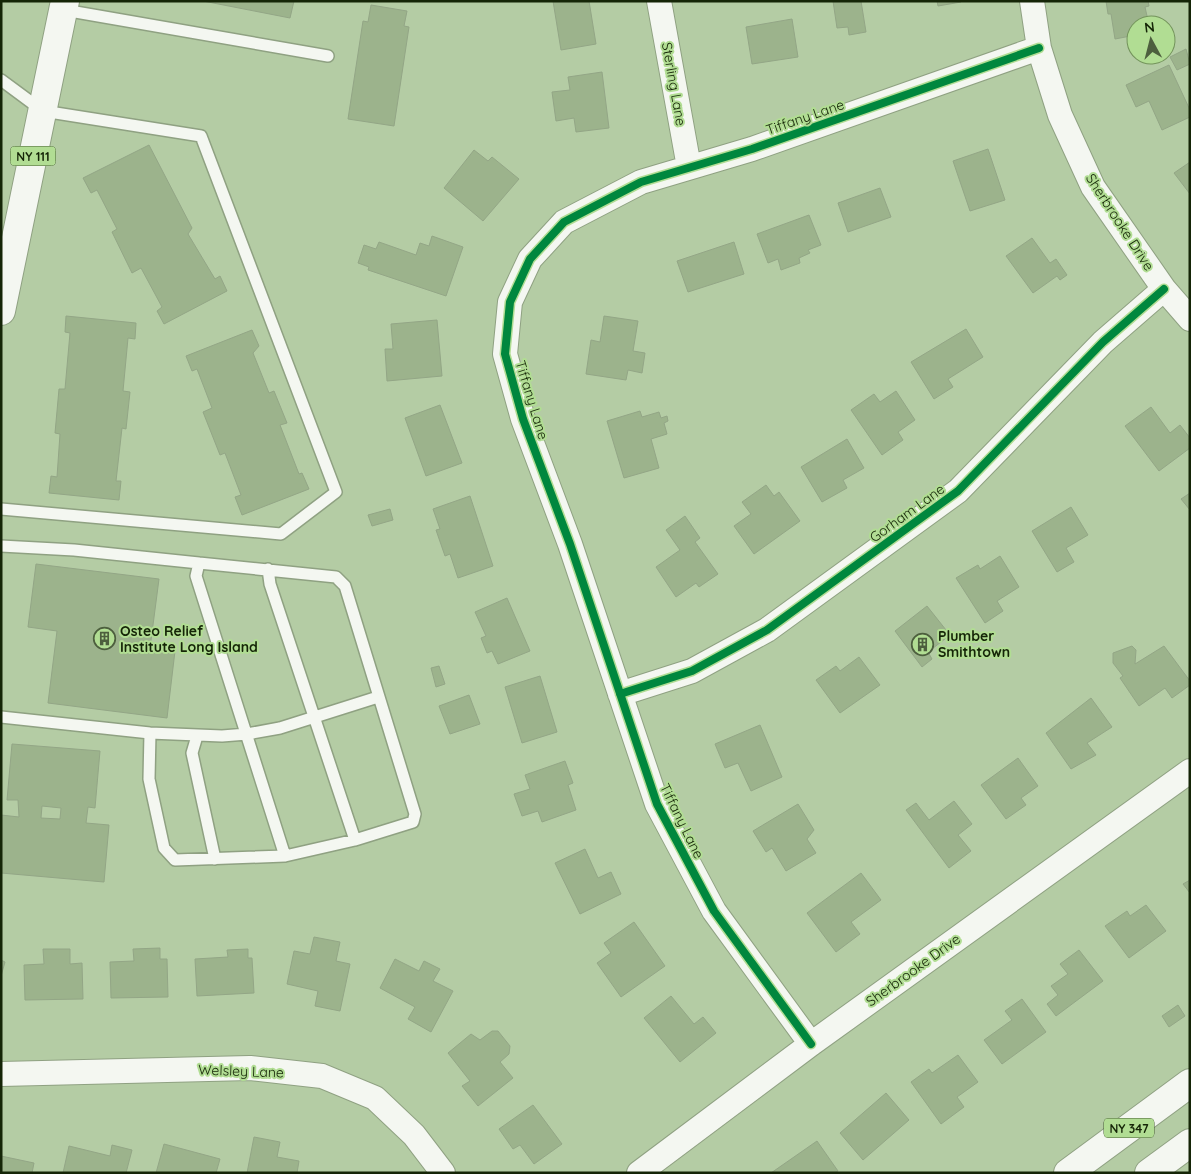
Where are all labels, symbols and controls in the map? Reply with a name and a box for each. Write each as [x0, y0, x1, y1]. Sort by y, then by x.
north arrow [1126, 15, 1176, 65]
text: N [1143, 18, 1156, 37]
street label: Sterling Lane [658, 41, 690, 127]
street label: Tiffany Lane [763, 95, 847, 139]
road number: NY 111 [10, 146, 56, 166]
street label: Sherbrooke Drive [1082, 170, 1158, 274]
street label: Tiffany Lane [511, 358, 553, 442]
street label: Gorham Lane [866, 480, 948, 546]
place label: Osteo Relief Institute Long Island [120, 622, 258, 656]
building icon: Osteo Relief Institute Long Island [92, 627, 116, 651]
place label: Plumber Smithtown [938, 627, 1010, 661]
building icon: Plumber Smithtown [910, 632, 934, 656]
street label: Tiffany Lane [656, 780, 708, 862]
street label: Sherbrooke Drive [862, 930, 964, 1010]
street label: Welsley Lane [198, 1061, 284, 1081]
road number: NY 347 [1104, 1118, 1154, 1138]

